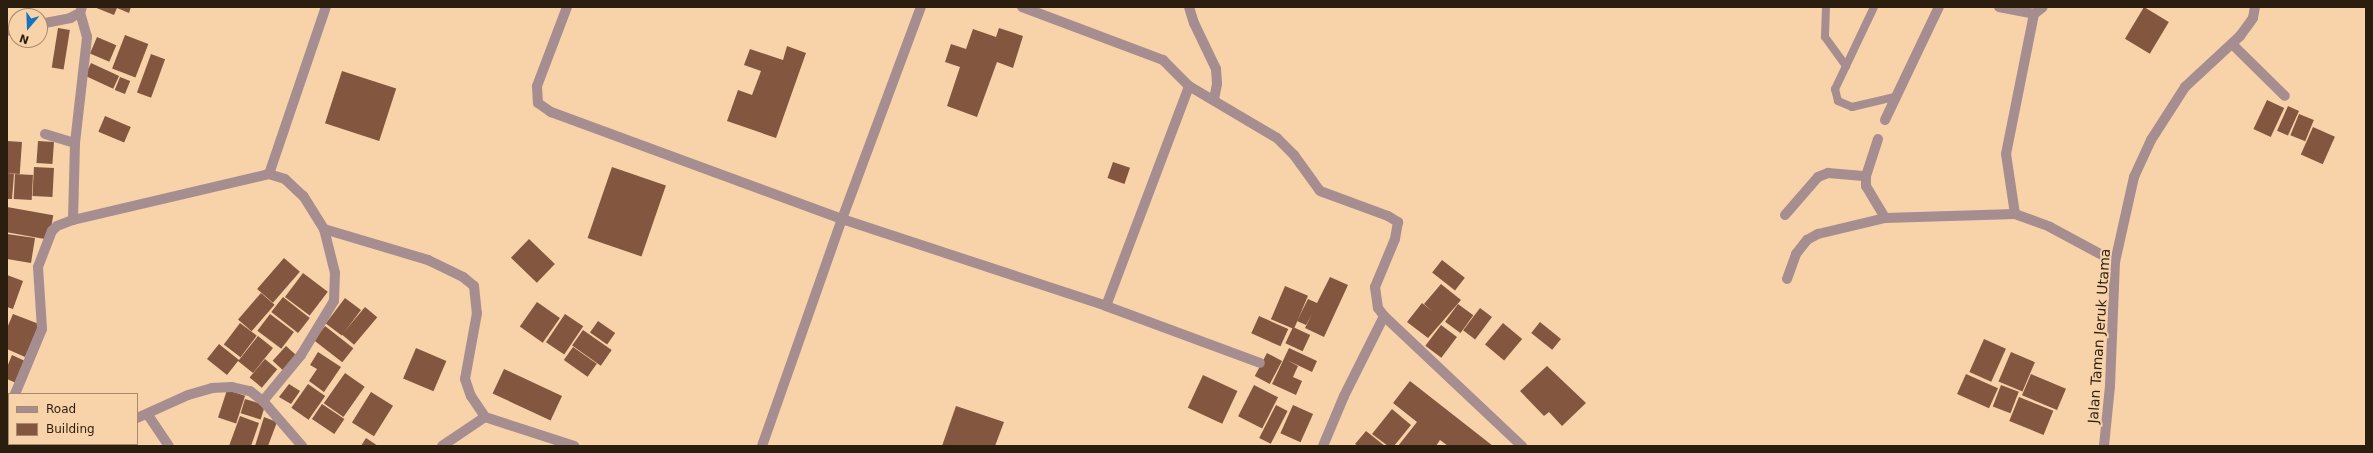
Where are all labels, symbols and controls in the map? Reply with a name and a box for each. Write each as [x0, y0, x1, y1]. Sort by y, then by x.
north arrow [8, 8, 48, 48]
text: N [18, 31, 31, 47]
street label: Jalan Taman Jeruk Utama [2085, 248, 2113, 424]
legend [8, 393, 138, 445]
text: Road [46, 402, 76, 416]
text: Building [46, 422, 95, 436]

